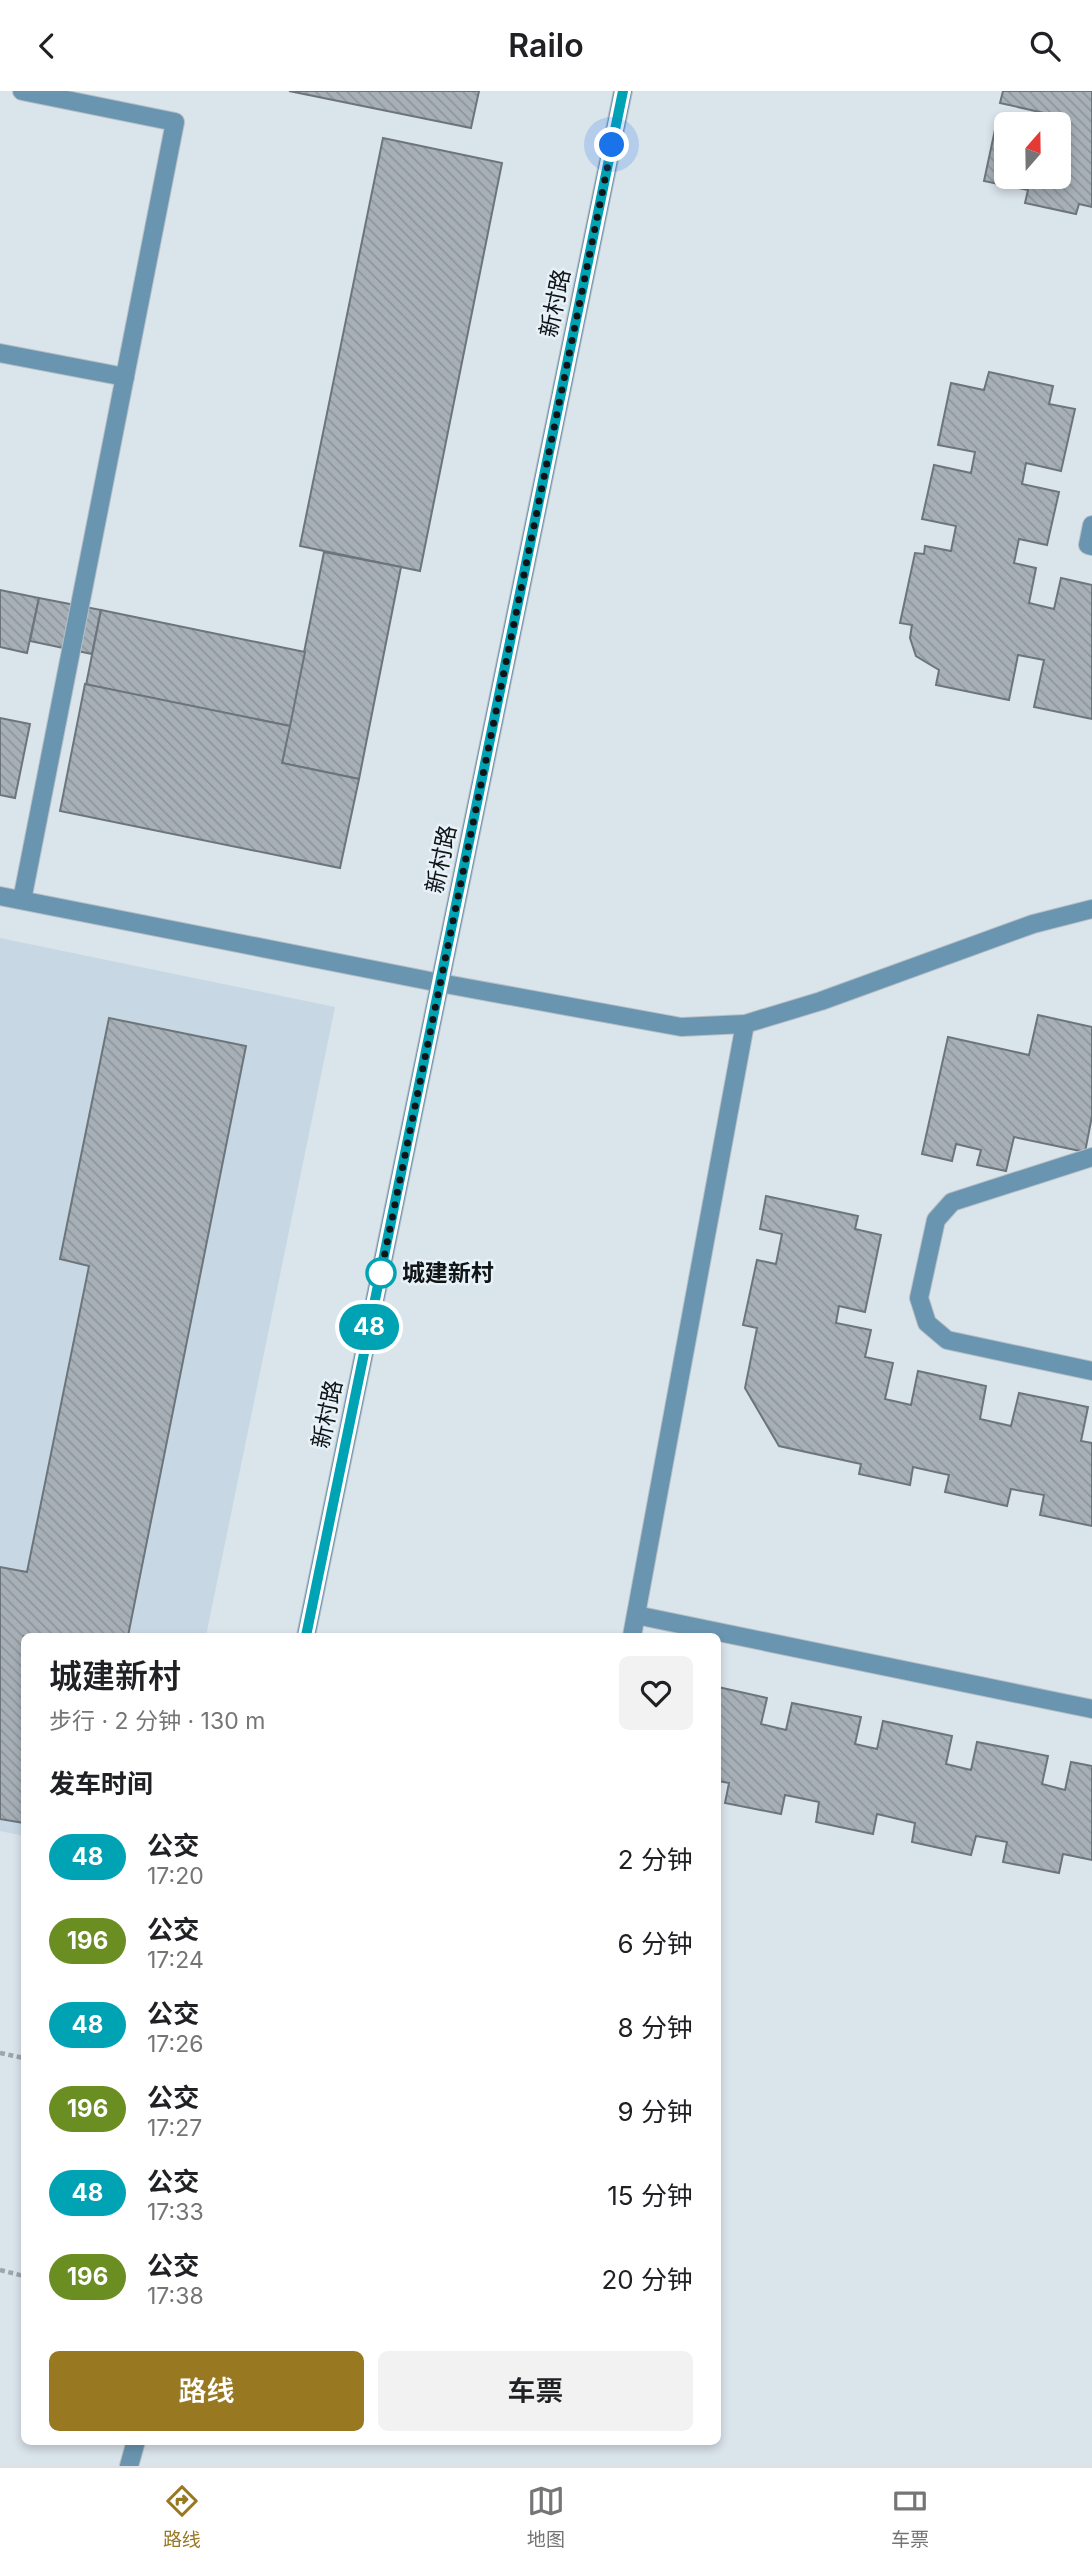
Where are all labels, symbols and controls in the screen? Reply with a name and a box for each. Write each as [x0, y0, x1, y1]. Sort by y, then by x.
text: Railo [508, 26, 584, 65]
icon: back [28, 27, 66, 65]
icon: search [1026, 27, 1064, 65]
north arrow [994, 112, 1071, 189]
map controls [994, 112, 1071, 189]
your location [594, 127, 629, 162]
street label: 新村路 [534, 266, 576, 340]
street label: 新村路 [420, 822, 462, 896]
marker: 城建新村 [366, 1258, 396, 1288]
place label: 城建新村 [402, 1259, 494, 1287]
line badge: 48 [338, 1304, 400, 1350]
text: 48 [353, 1312, 385, 1341]
street label: 新村路 [306, 1377, 348, 1451]
text: 城建新村 [49, 1656, 181, 1696]
button: heart [619, 1656, 693, 1730]
text: 步行 · 2 分钟 · 130 m [49, 1707, 265, 1735]
text: 发车时间 [49, 1768, 153, 1799]
text: 公交 [147, 1830, 199, 1861]
text: 48 [72, 1842, 103, 1871]
text: 2 分钟 [618, 1844, 693, 1875]
text: 17:20 [147, 1862, 204, 1890]
text: 公交 [147, 1914, 199, 1945]
text: 196 [67, 1926, 108, 1955]
text: 6 分钟 [618, 1928, 693, 1959]
text: 17:24 [147, 1946, 204, 1974]
text: 公交 [147, 1998, 199, 2029]
text: 48 [72, 2010, 103, 2039]
text: 8 分钟 [618, 2012, 693, 2043]
text: 17:26 [147, 2030, 204, 2058]
text: 公交 [147, 2082, 199, 2113]
text: 196 [67, 2094, 108, 2123]
text: 9 分钟 [618, 2096, 693, 2127]
text: 17:27 [147, 2114, 202, 2142]
text: 公交 [147, 2166, 199, 2197]
text: 48 [72, 2178, 103, 2207]
text: 15 分钟 [607, 2180, 693, 2211]
text: 17:33 [147, 2198, 204, 2226]
text: 公交 [147, 2250, 199, 2281]
text: 196 [67, 2262, 108, 2291]
text: 20 分钟 [601, 2264, 693, 2295]
text: 17:38 [147, 2282, 204, 2310]
button: 路线 [49, 2351, 364, 2431]
button: 车票 [378, 2351, 693, 2431]
tab: 路线 [163, 2482, 201, 2551]
tab: 地图 [527, 2482, 565, 2551]
tab: 车票 [891, 2482, 929, 2551]

